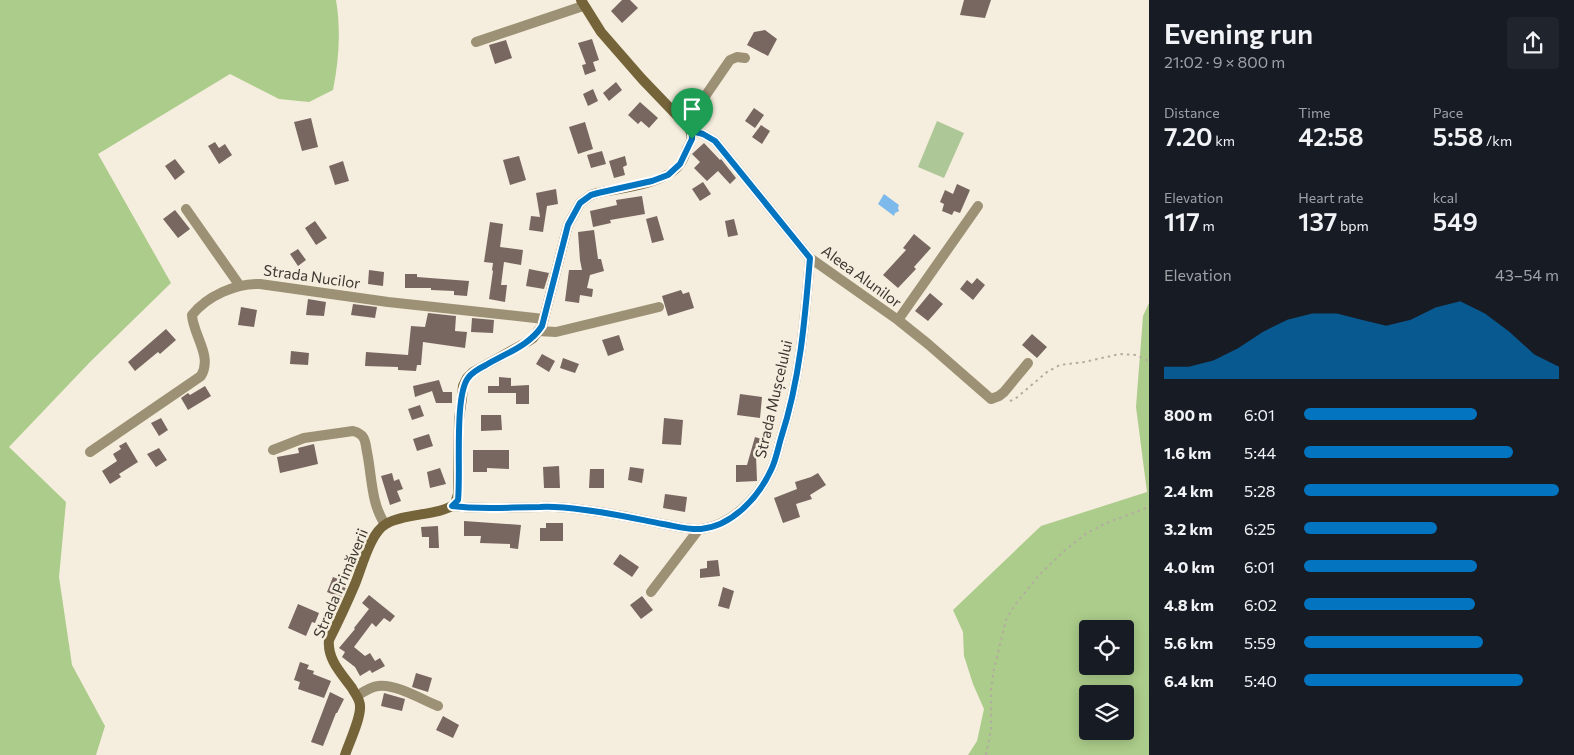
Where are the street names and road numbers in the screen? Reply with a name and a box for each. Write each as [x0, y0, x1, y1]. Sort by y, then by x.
street label: Aleea Alunilor [818, 241, 906, 311]
street label: Strada Nucilor [262, 260, 362, 292]
street label: Strada Mușcelului [751, 338, 797, 460]
street label: Strada Primăverii [309, 526, 371, 640]

